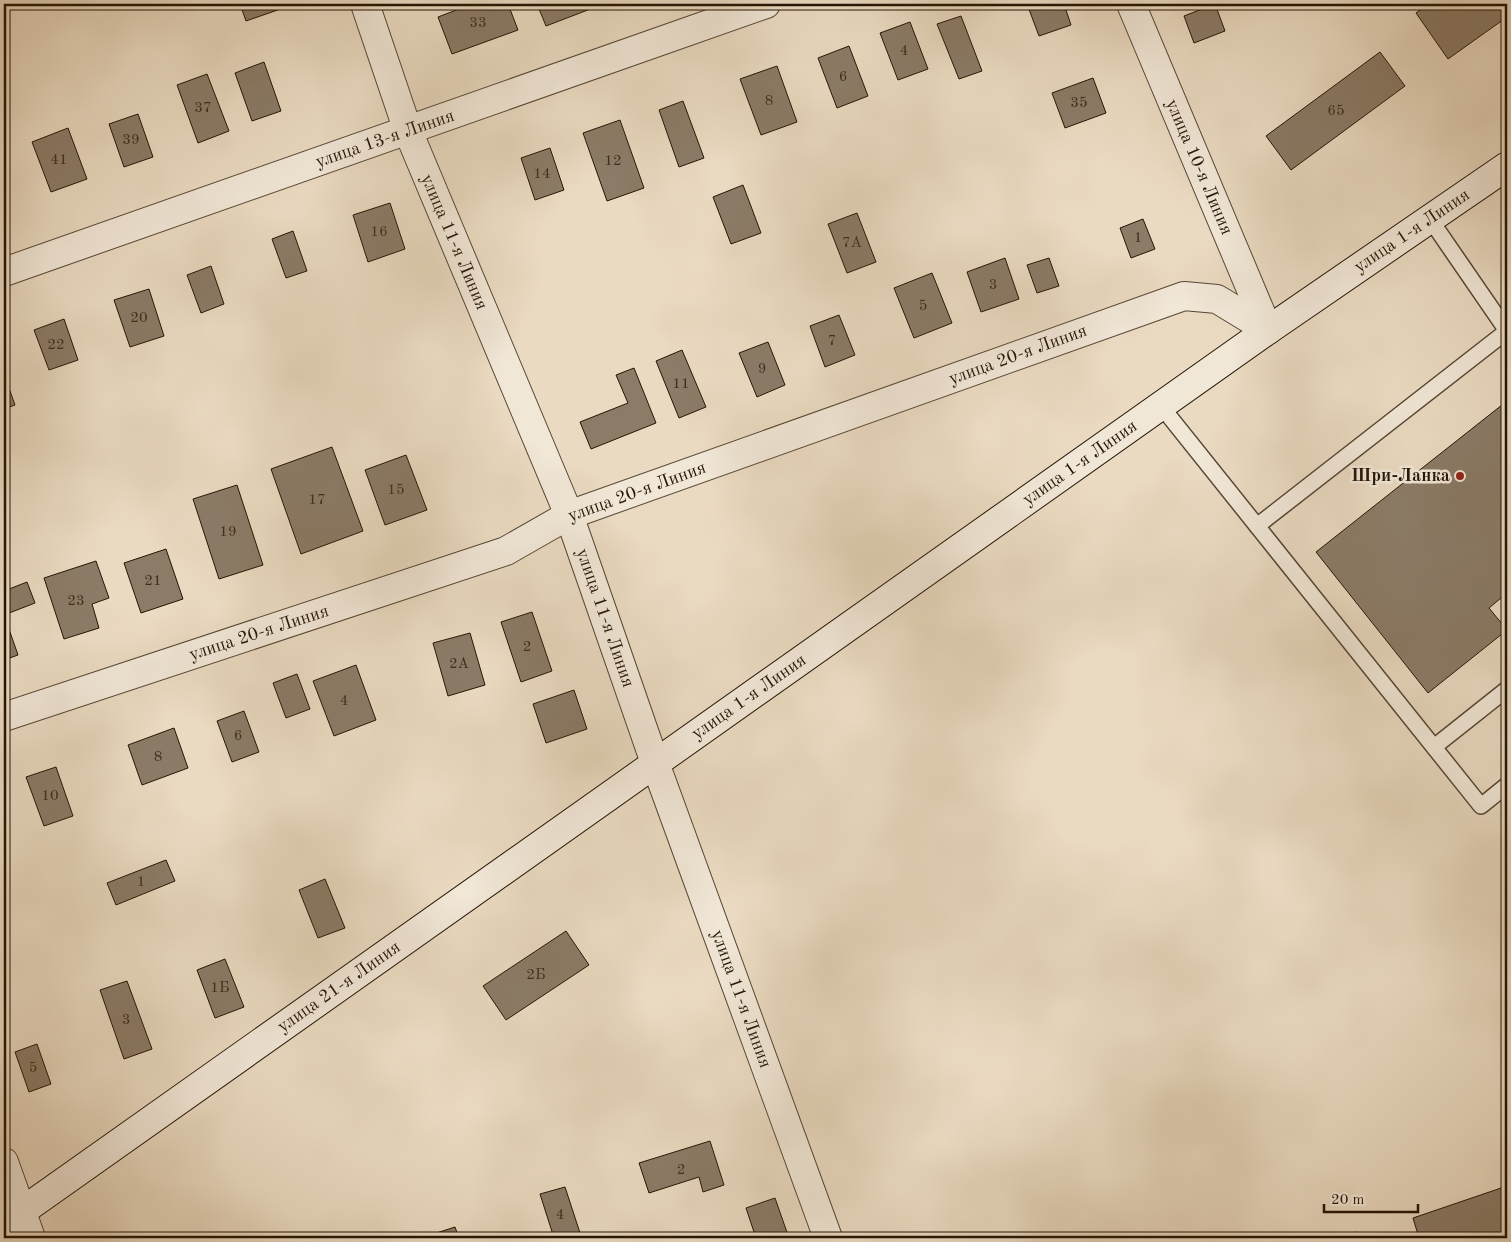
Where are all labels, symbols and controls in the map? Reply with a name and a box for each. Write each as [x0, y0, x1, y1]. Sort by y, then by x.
house number: 33 [469, 16, 487, 31]
house number: 4 [900, 44, 908, 59]
house number: 6 [839, 70, 847, 85]
house number: 8 [765, 94, 773, 109]
house number: 35 [1070, 96, 1088, 111]
street label: улица 10-я Линия [1162, 96, 1236, 238]
house number: 37 [194, 101, 212, 116]
house number: 65 [1327, 104, 1345, 119]
street label: улица 13-я Линия [313, 107, 457, 171]
house number: 39 [122, 133, 140, 148]
house number: 41 [50, 153, 68, 168]
house number: 12 [604, 154, 622, 169]
house number: 14 [533, 167, 551, 182]
street label: улица 11-я Линия [417, 171, 491, 313]
street label: улица 1-я Линия [1351, 186, 1473, 276]
house number: 16 [370, 225, 388, 240]
house number: 1 [1134, 231, 1142, 246]
house number: 7А [842, 236, 863, 251]
house number: 3 [989, 278, 997, 293]
house number: 5 [919, 299, 927, 314]
house number: 20 [130, 311, 148, 326]
street label: улица 20-я Линия [947, 322, 1089, 388]
house number: 7 [828, 334, 836, 349]
house number: 22 [47, 338, 65, 353]
house number: 9 [758, 362, 766, 377]
house number: 11 [672, 377, 690, 392]
street label: улица 1-я Линия [1019, 417, 1141, 509]
street label: улица 20-я Линия [566, 459, 708, 525]
place label: Шри-Ланка [1351, 467, 1450, 485]
marker: Шри-Ланка [1454, 470, 1466, 482]
house number: 15 [387, 483, 405, 498]
house number: 17 [308, 493, 326, 508]
house number: 19 [219, 525, 237, 540]
street label: улица 11-я Линия [573, 546, 637, 690]
house number: 21 [144, 574, 162, 589]
house number: 23 [67, 594, 85, 609]
street label: улица 20-я Линия [187, 602, 331, 664]
house number: 2 [523, 640, 531, 655]
street label: улица 1-я Линия [688, 651, 810, 743]
house number: 2А [449, 657, 470, 672]
house number: 4 [340, 694, 348, 709]
house number: 6 [234, 729, 242, 744]
house number: 8 [154, 750, 162, 765]
house number: 10 [41, 789, 59, 804]
house number: 1 [137, 875, 145, 890]
street label: улица 11-я Линия [708, 928, 774, 1070]
street label: улица 21-я Линия [274, 938, 404, 1036]
house number: 2Б [526, 968, 546, 983]
house number: 1Б [210, 981, 230, 996]
house number: 3 [122, 1013, 130, 1028]
house number: 5 [29, 1061, 37, 1076]
house number: 2 [677, 1163, 685, 1178]
scale bar [1324, 1182, 1417, 1214]
text: 20 m [1331, 1193, 1365, 1208]
house number: 4 [556, 1208, 564, 1223]

